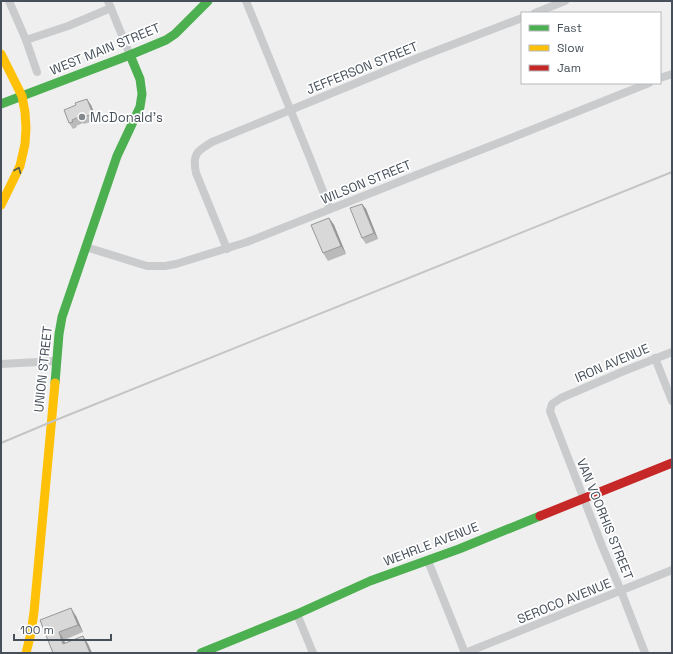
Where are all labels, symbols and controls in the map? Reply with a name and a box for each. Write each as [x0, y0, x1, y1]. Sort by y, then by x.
legend [521, 12, 661, 84]
street label: WEST MAIN STREET [47, 19, 163, 79]
text: Fast [557, 20, 582, 36]
street label: JEFFERSON STREET [304, 38, 421, 98]
text: Slow [557, 40, 584, 56]
text: Jam [557, 60, 581, 76]
place label: McDonald's [90, 109, 163, 126]
marker: McDonald's [77, 112, 87, 122]
street label: WILSON STREET [318, 156, 414, 208]
one-way arrow [14, 167, 22, 174]
street label: UNION STREET [30, 325, 56, 413]
street label: IRON AVENUE [572, 340, 652, 386]
street label: VAN VOORHIS STREET [573, 456, 637, 583]
street label: WEHRLE AVENUE [381, 518, 481, 570]
street label: SEROCO AVENUE [515, 574, 613, 628]
scale bar [14, 616, 111, 642]
text: 100 m [20, 622, 54, 638]

